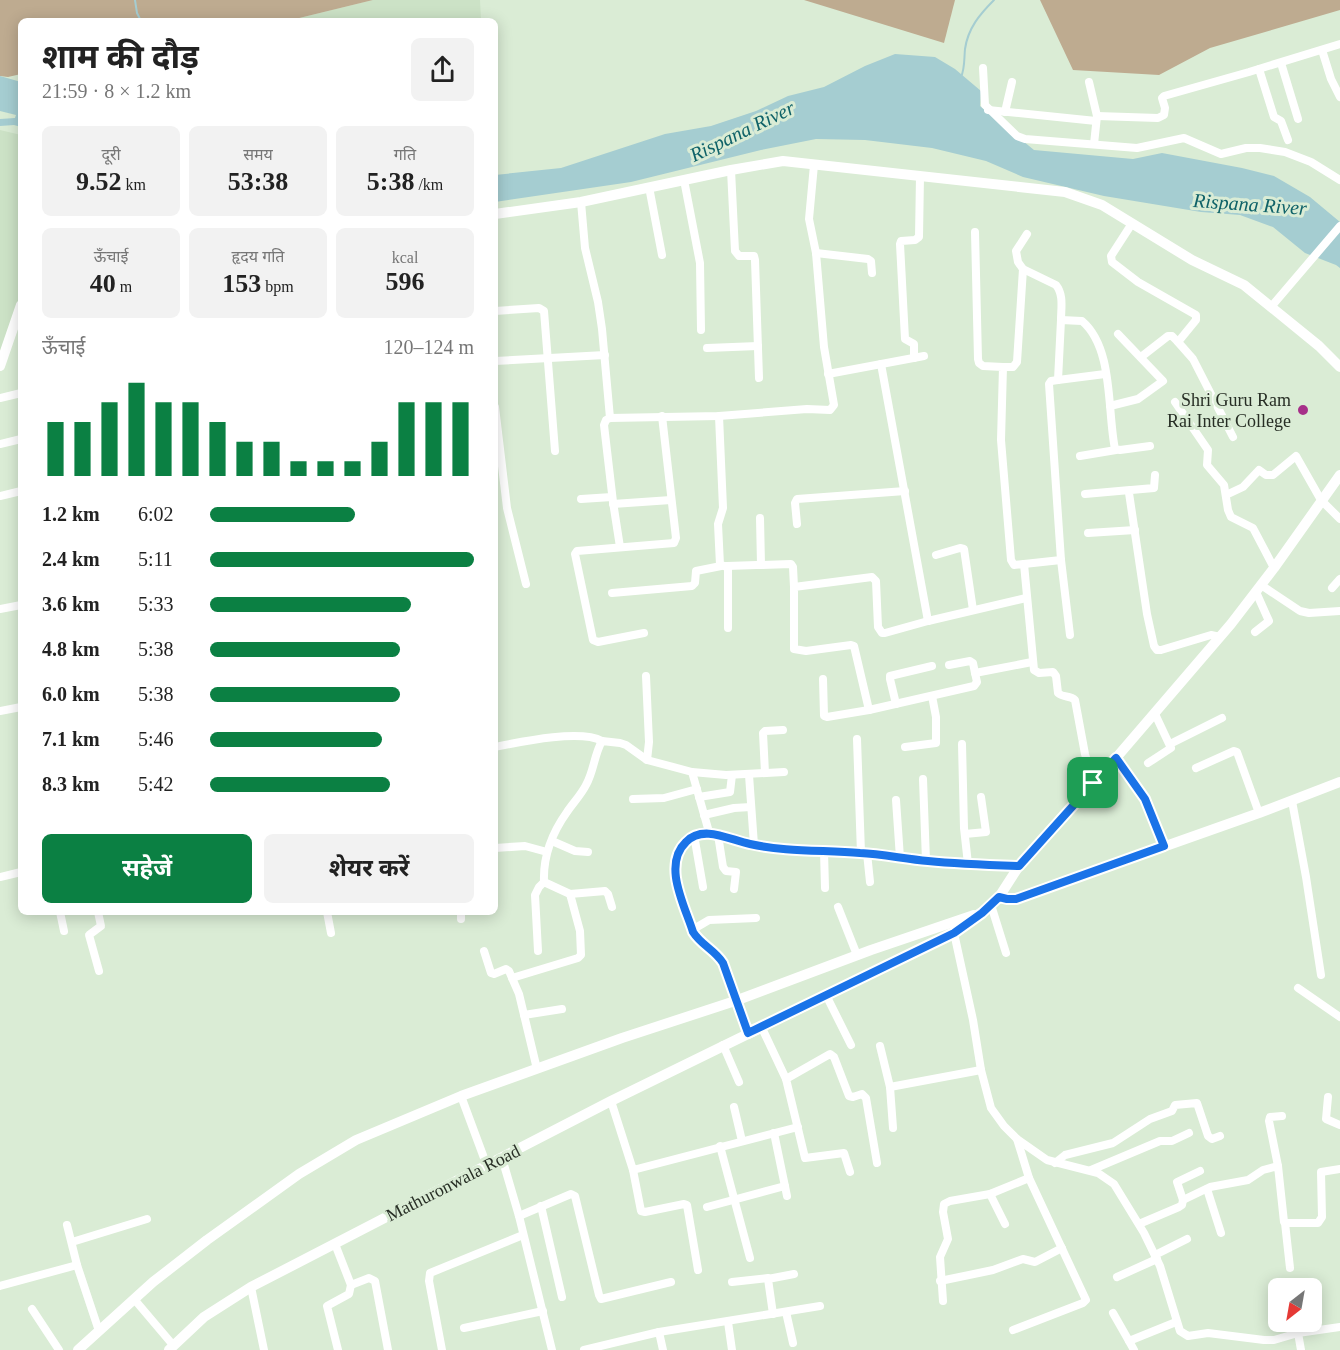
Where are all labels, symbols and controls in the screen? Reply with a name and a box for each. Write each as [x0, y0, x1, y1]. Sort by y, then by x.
button: share [411, 38, 474, 101]
text: शाम की दौड़ [42, 39, 199, 75]
text: 21:59 · 8 × 1.2 km [42, 80, 191, 102]
water label: Rispana River [685, 96, 799, 167]
text: दूरी [101, 146, 121, 163]
text: समय [243, 146, 273, 163]
text: गति [394, 146, 416, 163]
text: 9.52 [76, 167, 122, 196]
text: 53:38 [228, 167, 288, 196]
text: 5:38 [367, 167, 414, 196]
text: km [122, 176, 146, 193]
text: /km [414, 176, 443, 193]
water label: Rispana River [1191, 189, 1308, 220]
text: ऊँचाई [94, 248, 128, 265]
text: हृदय गति [232, 248, 284, 265]
text: kcal [392, 249, 418, 266]
text: 596 [386, 267, 425, 296]
text: 40 [90, 269, 116, 298]
text: 153 [222, 269, 261, 298]
text: m [116, 278, 132, 295]
text: bpm [261, 278, 294, 295]
text: ऊँचाई [42, 336, 85, 358]
text: 120–124 m [383, 336, 474, 358]
place label: Shri Guru Ram Rai Inter College [1167, 390, 1291, 431]
marker: Shri Guru Ram Rai Inter College [1296, 403, 1310, 417]
text: 1.2 km [42, 503, 100, 525]
text: 6:02 [138, 503, 174, 525]
text: 2.4 km [42, 548, 100, 570]
text: 5:11 [138, 548, 173, 570]
text: 3.6 km [42, 593, 100, 615]
text: 5:33 [138, 593, 174, 615]
text: 4.8 km [42, 638, 100, 660]
text: 5:38 [138, 638, 174, 660]
text: 6.0 km [42, 683, 100, 705]
text: 5:38 [138, 683, 174, 705]
text: 7.1 km [42, 728, 100, 750]
text: 5:46 [138, 728, 174, 750]
pin [1067, 757, 1118, 808]
icon: arrive [1076, 766, 1109, 799]
text: 8.3 km [42, 773, 100, 795]
text: 5:42 [138, 773, 174, 795]
button: सहेजें [42, 834, 252, 903]
button: शेयर करें [264, 834, 474, 903]
street label: Mathuronwala Road [383, 1141, 523, 1225]
north arrow [1268, 1278, 1322, 1332]
map controls [1268, 1278, 1322, 1332]

